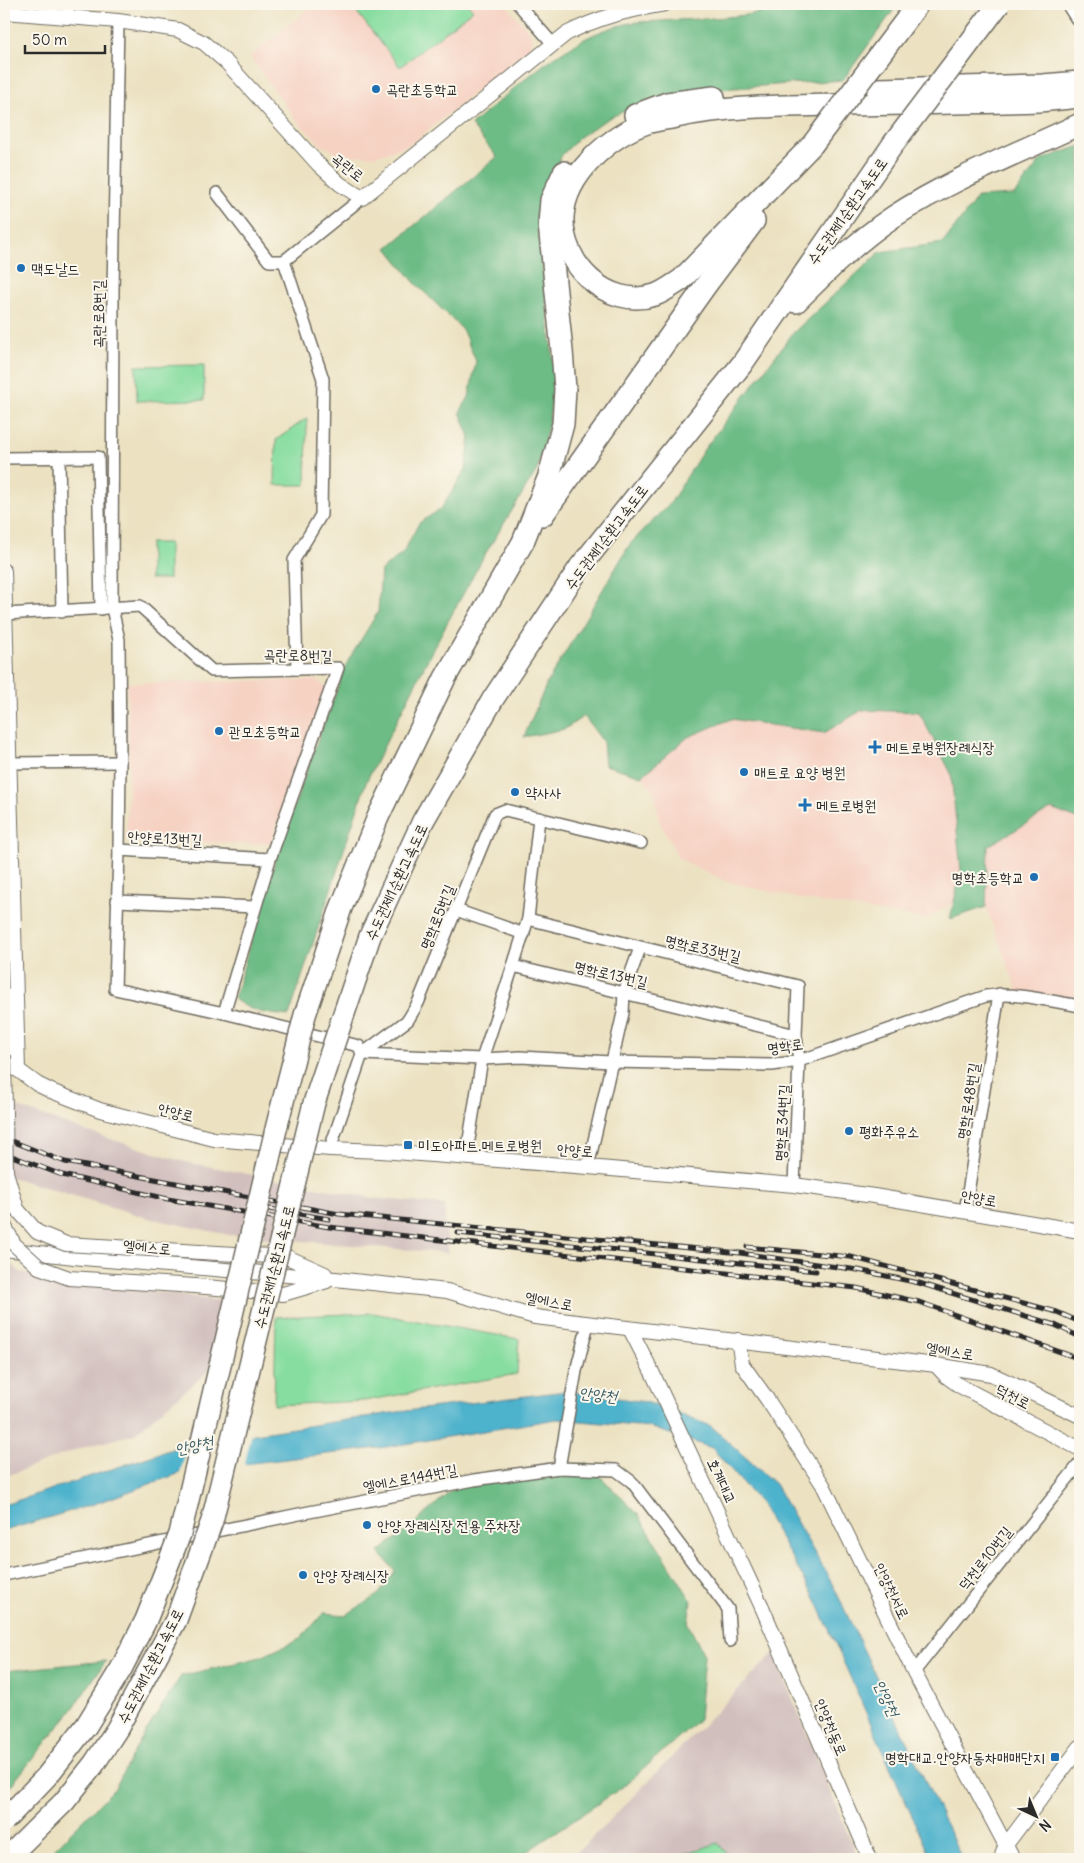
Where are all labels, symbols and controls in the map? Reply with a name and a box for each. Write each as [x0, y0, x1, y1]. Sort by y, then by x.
scale bar [25, 22, 105, 54]
text: 50 m [32, 30, 67, 49]
place label: 곡란초등학교 [386, 80, 458, 99]
marker: 곡란초등학교 [370, 83, 382, 95]
street label: 곡란로 [328, 148, 368, 186]
street label: 수도권제1순환고속도로 [803, 154, 891, 268]
place label: 맥도날드 [31, 259, 79, 278]
marker: 맥도날드 [15, 262, 27, 274]
street label: 곡란로8번길 [89, 280, 108, 349]
street label: 수도권제1순환고속도로 [560, 481, 652, 593]
street label: 곡란로8번길 [263, 645, 333, 665]
place label: 관모초등학교 [229, 722, 301, 741]
marker: 관모초등학교 [213, 725, 225, 737]
place label: 메트로병원장례식장 [886, 738, 995, 757]
marker: 메트로병원장례식장 [868, 740, 882, 754]
place label: 매트로 요양 병원 [754, 763, 846, 782]
marker: 매트로 요양 병원 [738, 766, 750, 778]
place label: 약사사 [525, 783, 561, 802]
marker: 약사사 [509, 786, 521, 798]
place label: 메트로병원 [816, 796, 876, 815]
marker: 메트로병원 [798, 798, 812, 812]
street label: 수도권제1순환고속도로 [361, 821, 431, 943]
street label: 안양로13번길 [127, 827, 203, 849]
place label: 명학초등학교 [952, 868, 1024, 887]
marker: 명학초등학교 [1028, 871, 1040, 883]
street label: 명학로5번길 [415, 881, 459, 953]
street label: 명학로33번길 [663, 930, 743, 966]
street label: 명학로13번길 [572, 956, 650, 992]
street label: 명학로 [766, 1034, 804, 1058]
street label: 명학로48번길 [953, 1061, 983, 1141]
street label: 명학로34번길 [770, 1084, 794, 1162]
street label: 안양로 [156, 1098, 196, 1126]
place label: 평화주유소 [859, 1122, 919, 1141]
marker: 평화주유소 [843, 1125, 855, 1137]
place label: 미도아파트.메트로병원 [418, 1136, 542, 1155]
marker: 미도아파트.메트로병원 [402, 1139, 414, 1151]
street label: 안양로 [556, 1139, 594, 1161]
street label: 안양로 [960, 1185, 998, 1211]
street label: 수도권제1순환고속도로 [249, 1203, 299, 1331]
street label: 엘에스로 [122, 1235, 172, 1259]
street label: 엘에스로 [524, 1287, 574, 1315]
street label: 엘에스로 [925, 1338, 975, 1364]
street label: 덕천로 [993, 1379, 1033, 1413]
water label: 안양천 [578, 1382, 620, 1406]
water label: 안양천 [173, 1431, 217, 1459]
street label: 호계대교 [703, 1455, 741, 1507]
street label: 엘에스로144번길 [361, 1460, 459, 1496]
place label: 안양 장례식장 전용 주차장 [377, 1516, 520, 1535]
marker: 안양 장례식장 전용 주차장 [361, 1519, 373, 1531]
street label: 덕천로10번길 [954, 1522, 1016, 1594]
street label: 안양천서로 [870, 1560, 914, 1622]
place label: 안양 장례식장 [313, 1566, 389, 1585]
marker: 안양 장례식장 [297, 1569, 309, 1581]
street label: 수도권제1순환고속도로 [113, 1605, 187, 1727]
water label: 안양천 [870, 1676, 905, 1722]
street label: 안양천동로 [810, 1696, 852, 1758]
place label: 명학대교.안양자동차매매단지 [885, 1748, 1045, 1767]
marker: 명학대교.안양자동차매매단지 [1049, 1751, 1061, 1763]
north arrow [1012, 1790, 1062, 1840]
text: N [1035, 1816, 1055, 1835]

